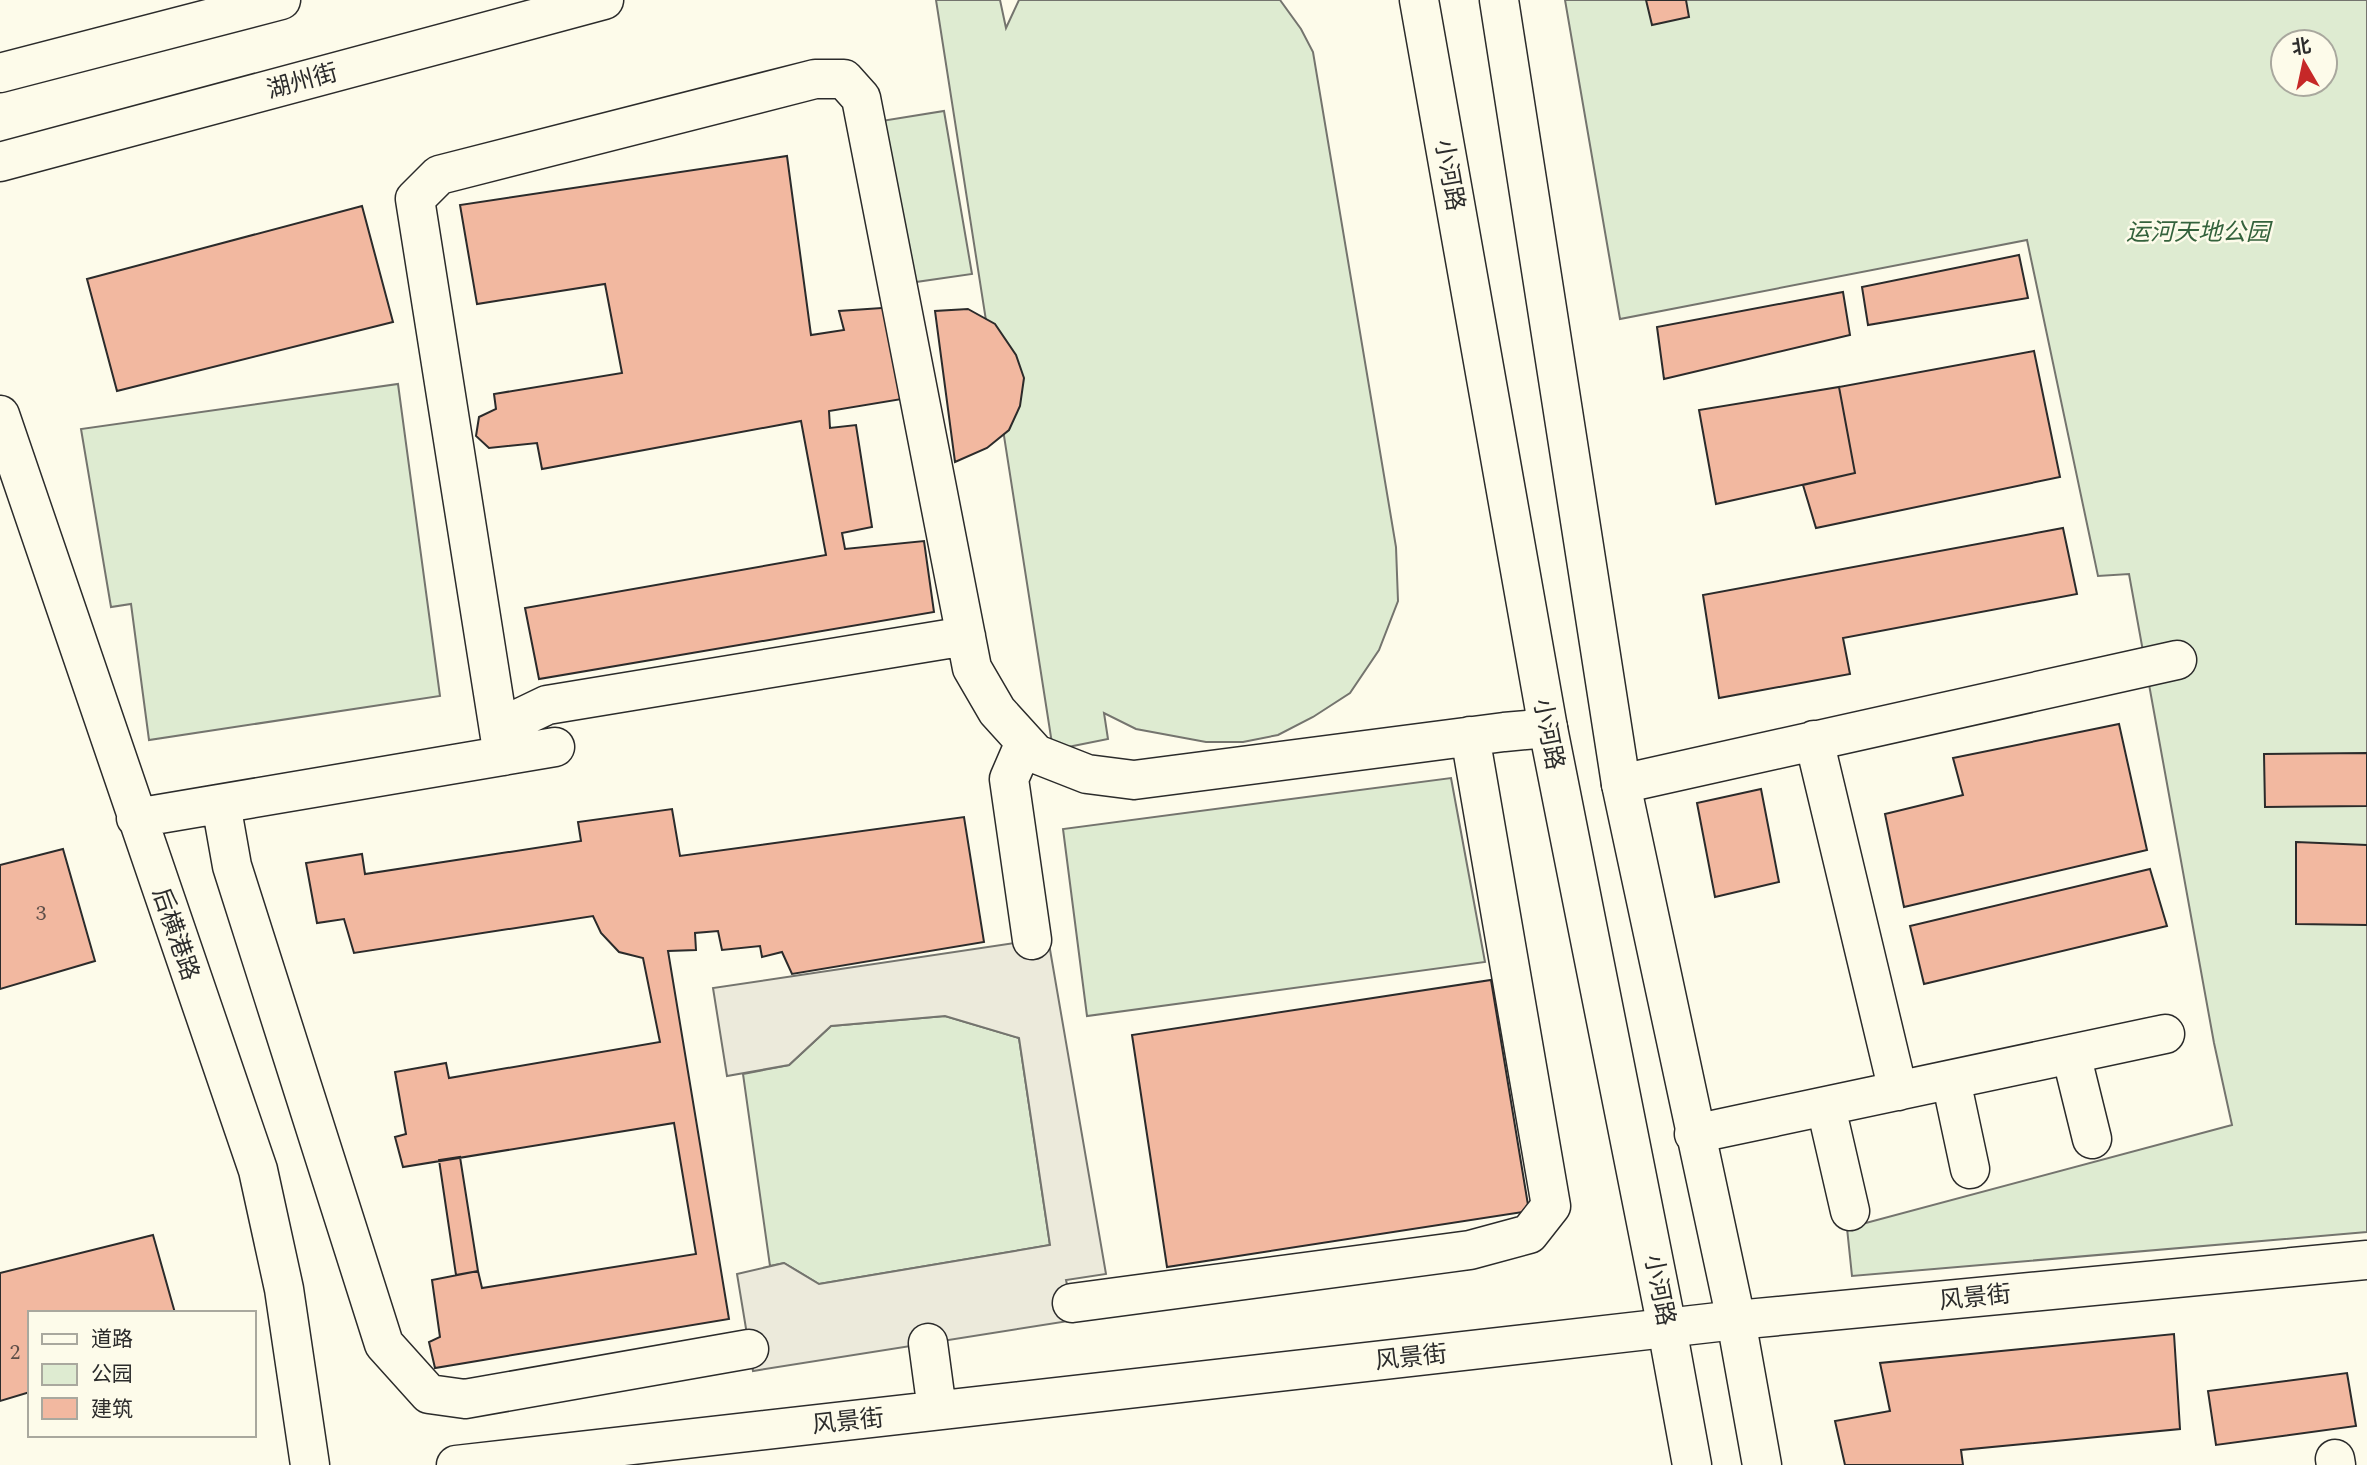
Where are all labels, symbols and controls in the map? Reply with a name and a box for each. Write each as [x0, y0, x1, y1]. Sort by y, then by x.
north arrow [2269, 28, 2339, 98]
text: 北 [2290, 32, 2313, 63]
street label: 湖州街 [263, 55, 342, 109]
street label: 小河路 [1425, 137, 1473, 214]
park label: 运河天地公园 [2126, 215, 2273, 251]
street label: 小河路 [1523, 695, 1573, 773]
street label: 后横港路 [142, 883, 208, 986]
house number: 3 [36, 898, 47, 930]
street label: 小河路 [1634, 1251, 1684, 1329]
street label: 风景街 [1937, 1276, 2013, 1320]
legend [28, 1311, 256, 1437]
text: 道路 [91, 1324, 133, 1356]
street label: 风景街 [1373, 1336, 1449, 1380]
house number: 2 [10, 1337, 20, 1369]
text: 公园 [91, 1359, 133, 1391]
text: 建筑 [91, 1394, 133, 1426]
street label: 风景街 [810, 1400, 886, 1444]

